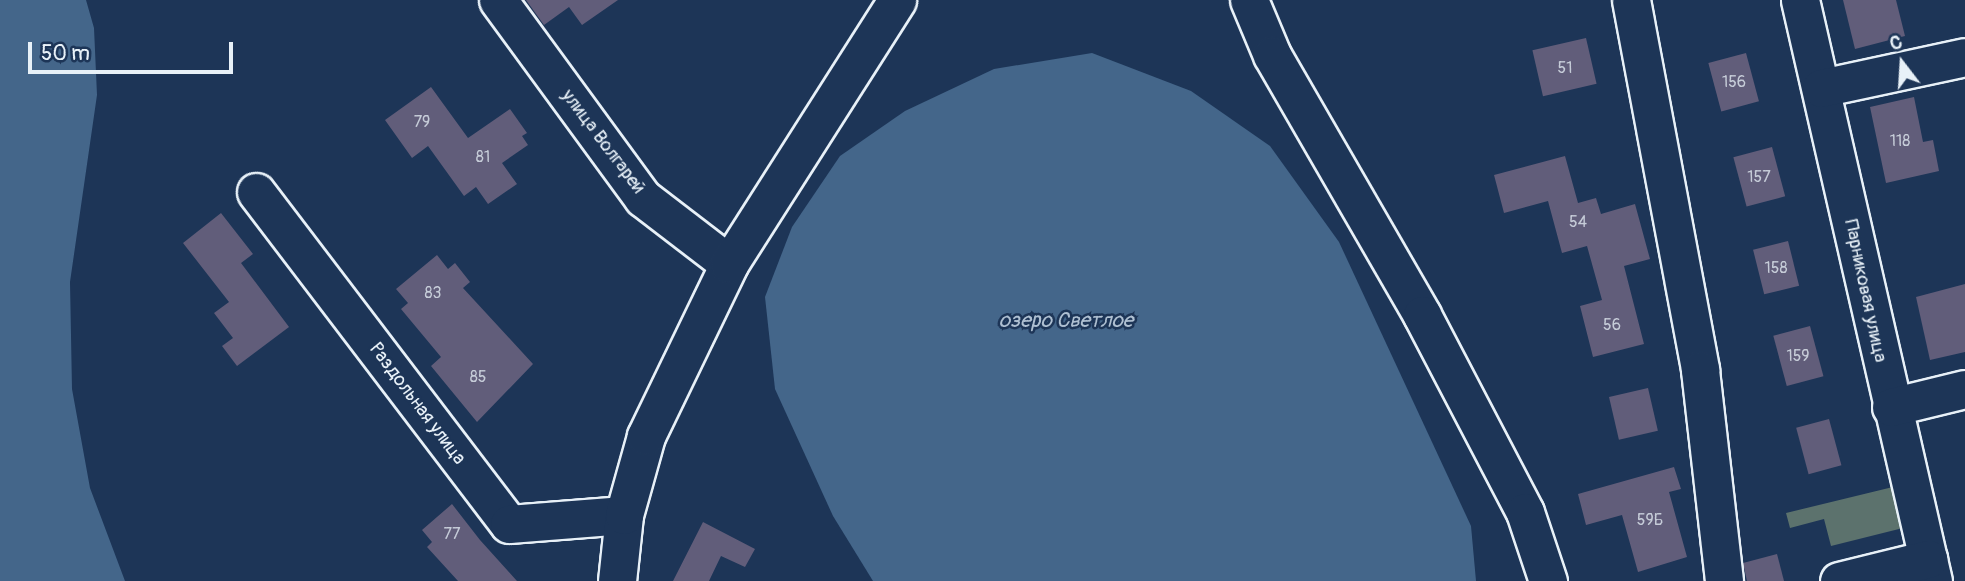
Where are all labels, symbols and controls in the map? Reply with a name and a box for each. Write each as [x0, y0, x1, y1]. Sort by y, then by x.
scale bar [32, 28, 236, 72]
north arrow [1867, 28, 1937, 98]
text: С [1887, 30, 1905, 56]
text: 50 m [41, 40, 90, 67]
house number: 51 [1558, 58, 1572, 78]
house number: 156 [1722, 72, 1746, 92]
street label: улица Волгарей [556, 85, 650, 199]
house number: 79 [414, 112, 430, 132]
house number: 118 [1890, 131, 1910, 151]
house number: 81 [476, 147, 490, 167]
house number: 157 [1747, 167, 1771, 187]
house number: 54 [1569, 212, 1587, 232]
street label: Парниковая улица [1839, 217, 1891, 365]
house number: 158 [1765, 258, 1787, 278]
house number: 83 [425, 283, 441, 303]
water label: озеро Светлое [999, 308, 1133, 334]
house number: 56 [1603, 315, 1621, 335]
street label: Раздольная улица [364, 339, 470, 469]
house number: 159 [1786, 346, 1810, 366]
house number: 85 [470, 367, 486, 387]
house number: 59Б [1637, 510, 1663, 530]
house number: 77 [444, 524, 460, 544]

